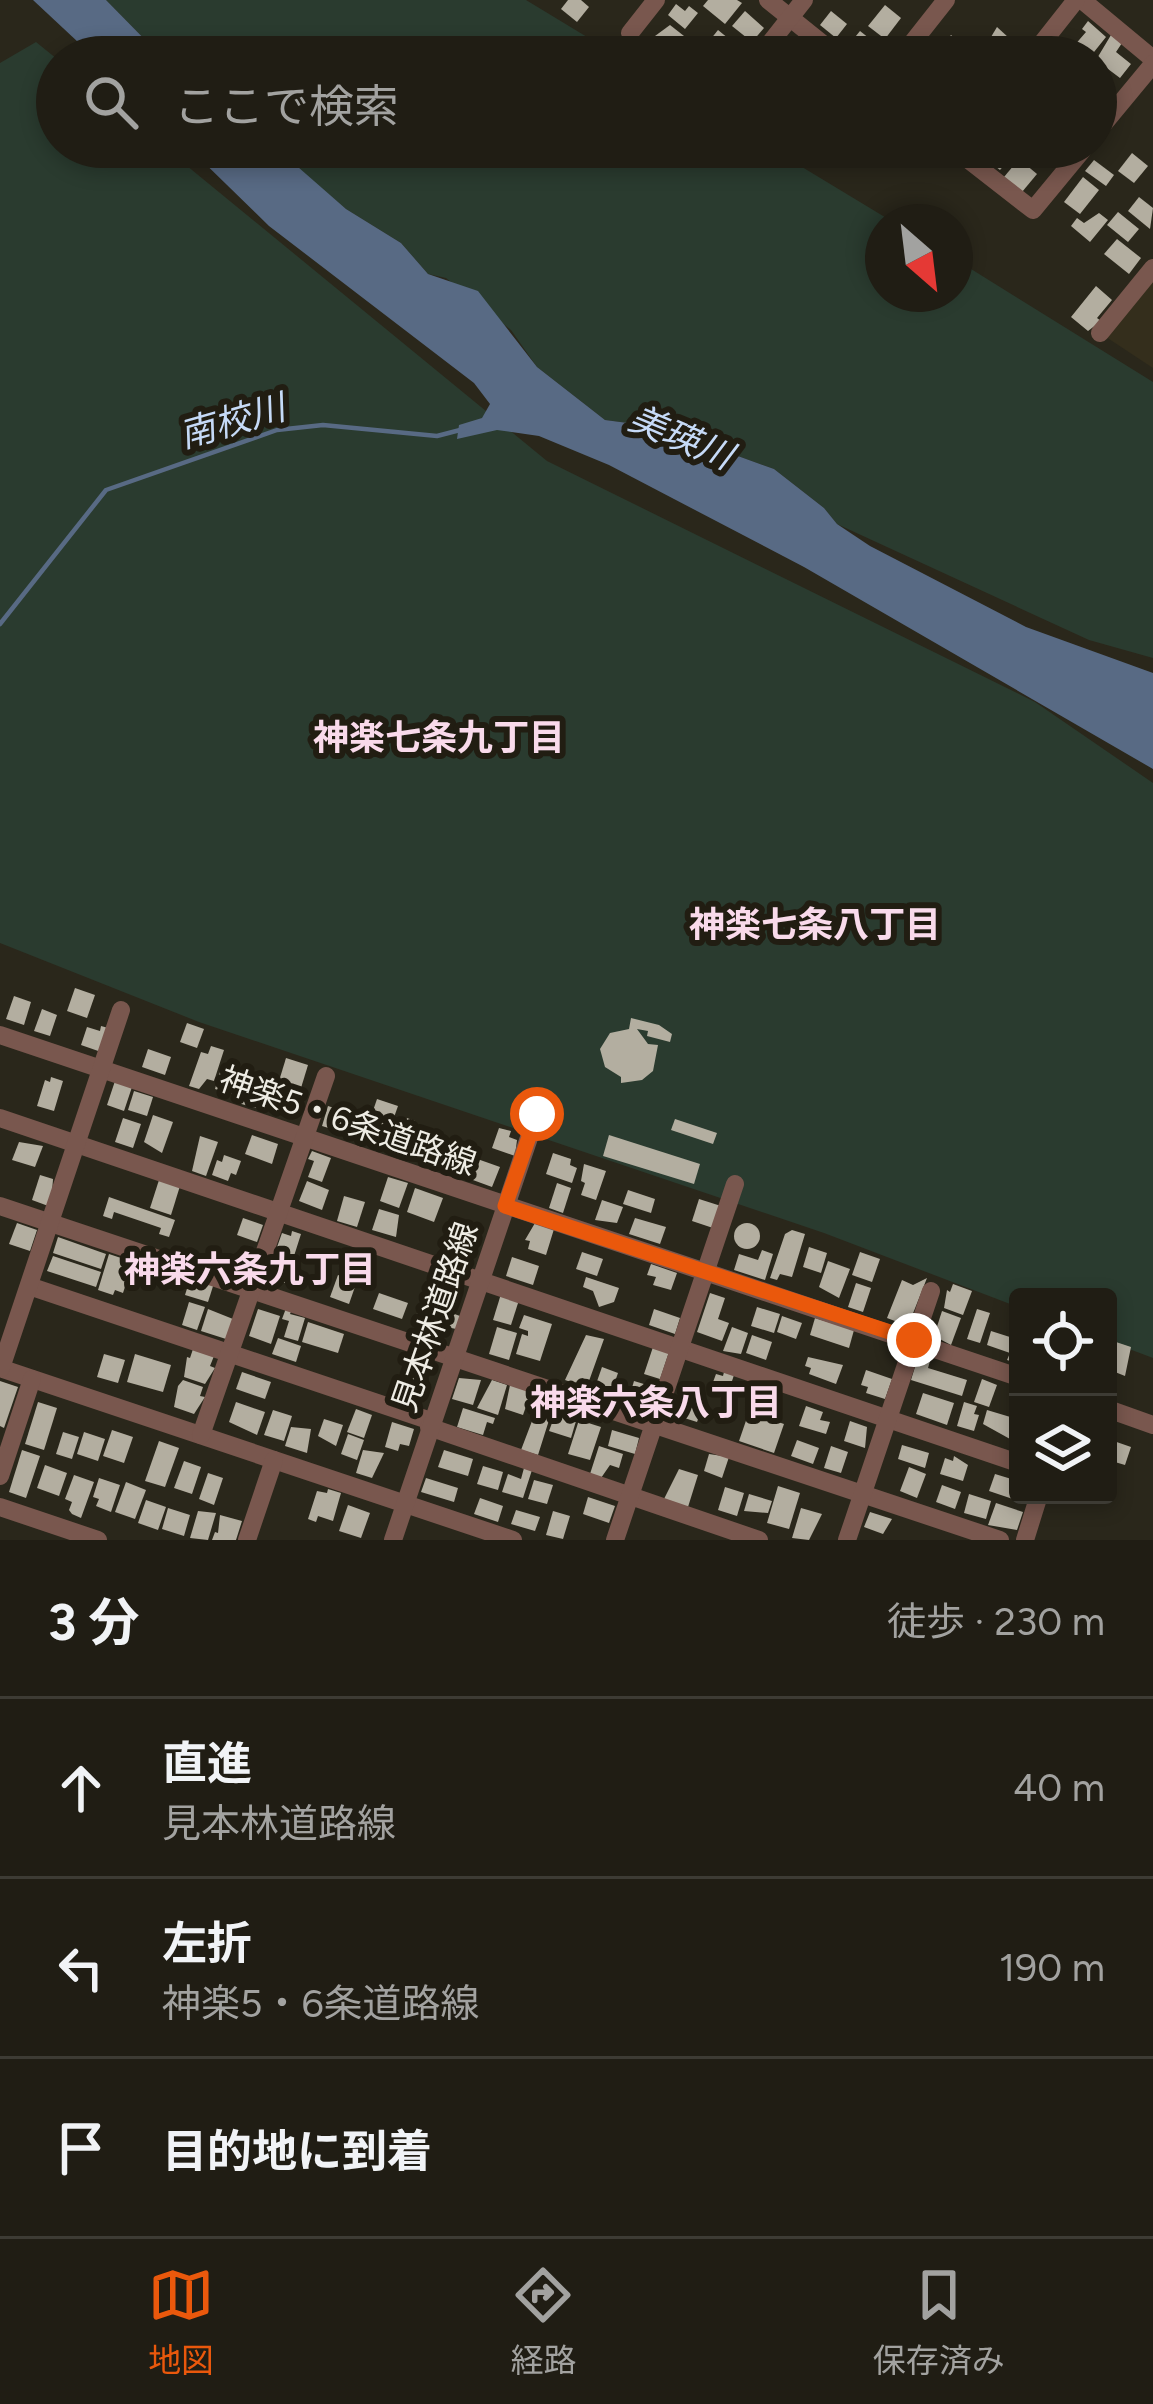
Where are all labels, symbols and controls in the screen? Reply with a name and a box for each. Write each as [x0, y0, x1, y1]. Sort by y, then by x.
search box [36, 36, 1117, 168]
icon: search [78, 69, 144, 135]
text: ここで検索 [174, 79, 399, 133]
north arrow [865, 204, 973, 312]
water label: 南校川 [174, 384, 294, 457]
water label: 美瑛川 [623, 396, 743, 479]
district label: 神楽七条九丁目 [313, 716, 565, 759]
district label: 神楽七条八丁目 [689, 903, 941, 946]
street label: 神楽5・6条道路線 [215, 1059, 481, 1183]
route start [510, 1087, 564, 1141]
street label: 見本林道路線 [384, 1217, 486, 1417]
district label: 神楽六条九丁目 [124, 1248, 376, 1291]
map controls [1009, 1288, 1117, 1504]
button: locate [1009, 1288, 1117, 1396]
route end [887, 1313, 941, 1367]
district label: 神楽六条八丁目 [530, 1381, 782, 1424]
button: layers [1009, 1396, 1117, 1504]
text: 3 分 [48, 1592, 140, 1653]
text: 徒歩 · 230 m [887, 1598, 1105, 1645]
text: 直進 [162, 1736, 252, 1790]
icon: ahead [48, 1755, 114, 1821]
text: 40 m [1013, 1764, 1105, 1811]
text: 見本林道路線 [162, 1800, 396, 1847]
text: 左折 [162, 1916, 252, 1970]
icon: left [48, 1935, 114, 2001]
text: 190 m [999, 1944, 1105, 1991]
text: 神楽5・6条道路線 [162, 1980, 480, 2027]
icon: arrive [48, 2115, 114, 2181]
text: 目的地に到着 [162, 2124, 432, 2178]
tab: 地図 [148, 2262, 214, 2382]
tab: 経路 [510, 2262, 576, 2382]
tab: 保存済み [873, 2262, 1005, 2382]

